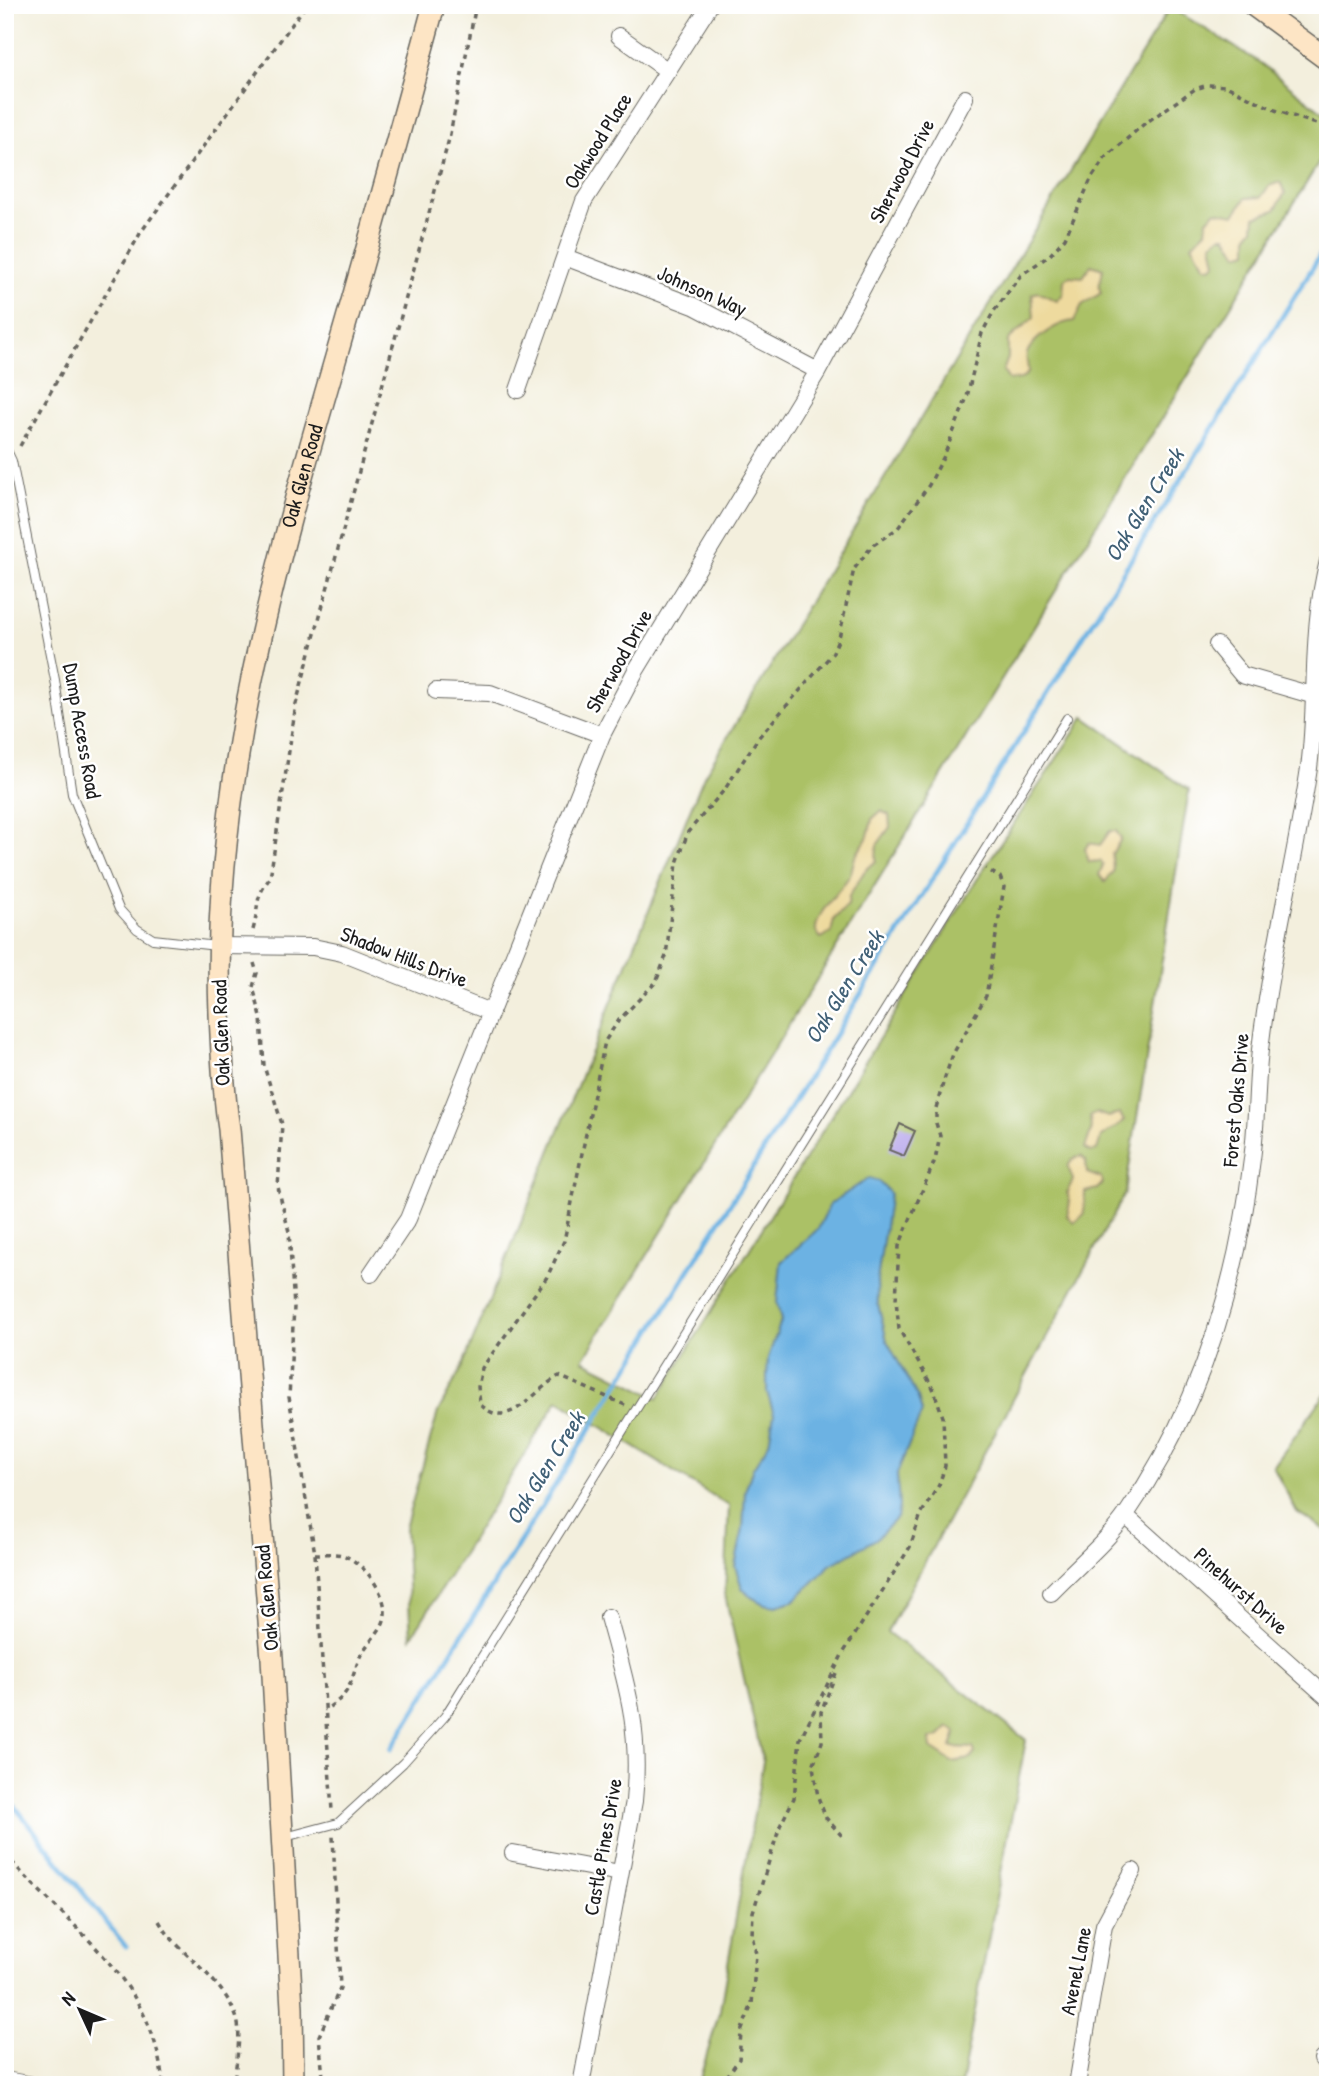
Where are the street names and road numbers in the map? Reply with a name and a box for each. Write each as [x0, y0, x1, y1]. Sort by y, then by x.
street label: Oakwood Place [556, 87, 639, 195]
street label: Sherwood Drive [862, 114, 941, 228]
street label: Johnson Way [653, 258, 752, 323]
street label: Oak Glen Road [274, 421, 330, 531]
street label: Sherwood Drive [578, 604, 659, 718]
street label: Dump Access Road [56, 661, 109, 801]
street label: Shadow Hills Drive [336, 919, 472, 994]
street label: Oak Glen Road [204, 979, 237, 1087]
street label: Forest Oaks Drive [1215, 1032, 1256, 1169]
street label: Pinehurst Drive [1188, 1540, 1295, 1641]
street label: Oak Glen Road [247, 1544, 286, 1652]
street label: Castle Pines Drive [576, 1776, 629, 1918]
street label: Avenel Lane [1053, 1924, 1098, 2017]

